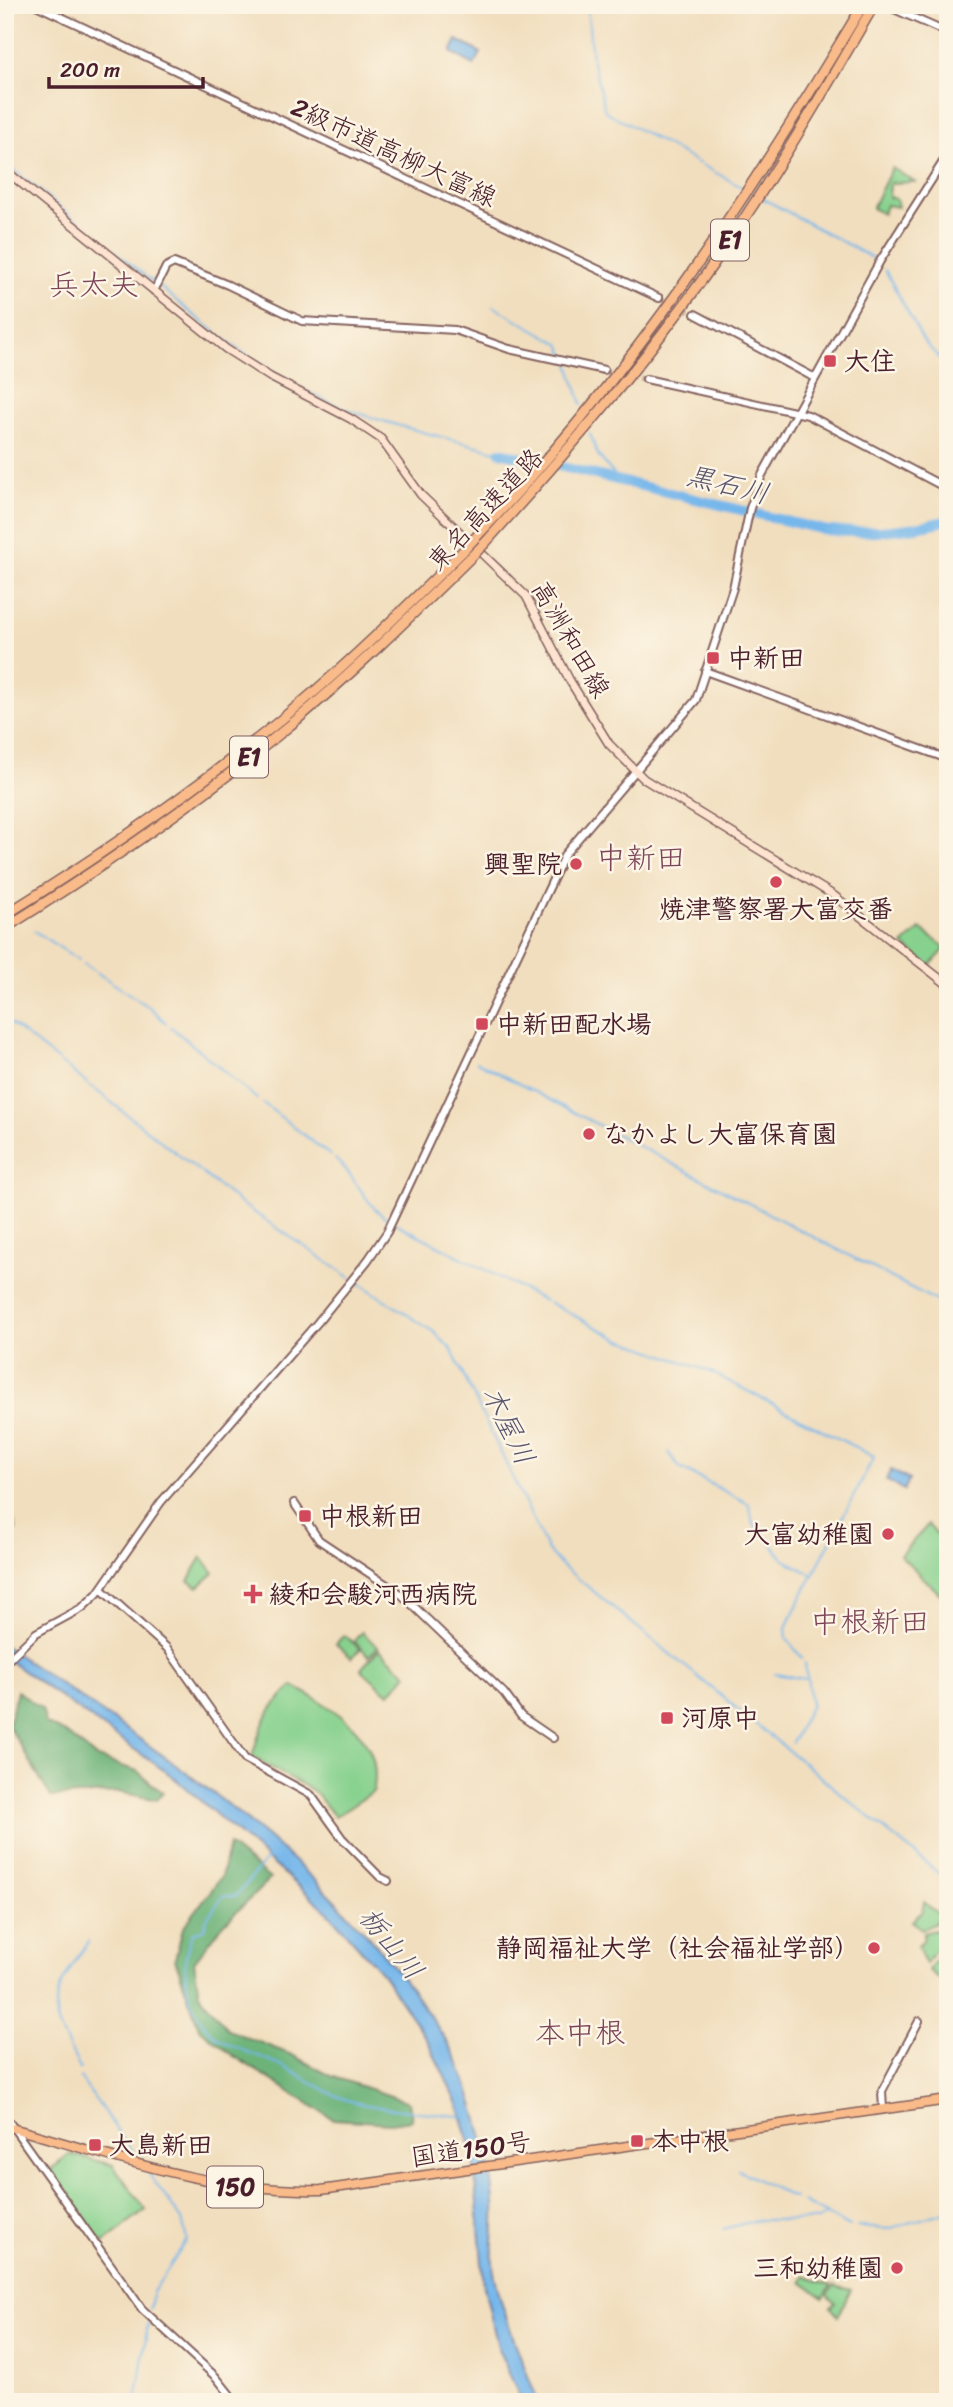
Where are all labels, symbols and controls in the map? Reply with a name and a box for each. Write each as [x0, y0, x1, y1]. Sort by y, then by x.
scale bar [49, 46, 203, 90]
text: 200 m [60, 51, 120, 89]
street label: 2級市道高柳大富線 [283, 84, 505, 220]
road number: E1 [711, 220, 749, 260]
district label: 兵太夫 [49, 258, 139, 312]
place label: 大住 [844, 338, 896, 384]
marker: 大住 [822, 353, 838, 369]
street label: 東名高速道路 [415, 436, 555, 582]
water label: 黒石川 [681, 451, 775, 518]
street label: 高洲和田線 [519, 571, 623, 707]
place label: 中新田 [727, 635, 805, 681]
marker: 中新田 [705, 650, 721, 666]
road number: E1 [230, 736, 268, 778]
district label: 中新田 [596, 831, 686, 885]
place label: 興聖院 [484, 841, 562, 887]
marker: 興聖院 [568, 856, 584, 872]
marker: 焼津警察署大富交番 [768, 874, 784, 890]
place label: 焼津警察署大富交番 [659, 886, 893, 932]
place label: 中新田配水場 [496, 1001, 652, 1047]
marker: 中新田配水場 [474, 1016, 490, 1032]
place label: なかよし大富保育園 [603, 1111, 838, 1157]
marker: なかよし大富保育園 [581, 1126, 597, 1142]
water label: 木屋川 [468, 1377, 549, 1474]
place label: 中根新田 [319, 1493, 423, 1539]
marker: 中根新田 [297, 1508, 313, 1524]
place label: 大富幼稚園 [744, 1511, 874, 1557]
marker: 大富幼稚園 [880, 1526, 896, 1542]
place label: 綾和会駿河西病院 [269, 1571, 477, 1617]
marker: 綾和会駿河西病院 [243, 1584, 263, 1604]
district label: 中根新田 [810, 1595, 930, 1649]
place label: 河原中 [681, 1695, 759, 1741]
marker: 河原中 [659, 1710, 675, 1726]
water label: 栃山川 [346, 1895, 437, 1991]
place label: 静岡福祉大学（社会福祉学部） [496, 1925, 860, 1971]
marker: 静岡福祉大学（社会福祉学部） [866, 1940, 882, 1956]
district label: 本中根 [535, 2006, 625, 2060]
street label: 国道150号 [408, 2118, 534, 2180]
place label: 本中根 [651, 2118, 729, 2164]
place label: 大島新田 [109, 2122, 213, 2168]
marker: 本中根 [629, 2133, 645, 2149]
marker: 大島新田 [87, 2137, 103, 2153]
road number: 150 [207, 2166, 263, 2208]
place label: 三和幼稚園 [753, 2245, 883, 2291]
marker: 三和幼稚園 [889, 2260, 905, 2276]

